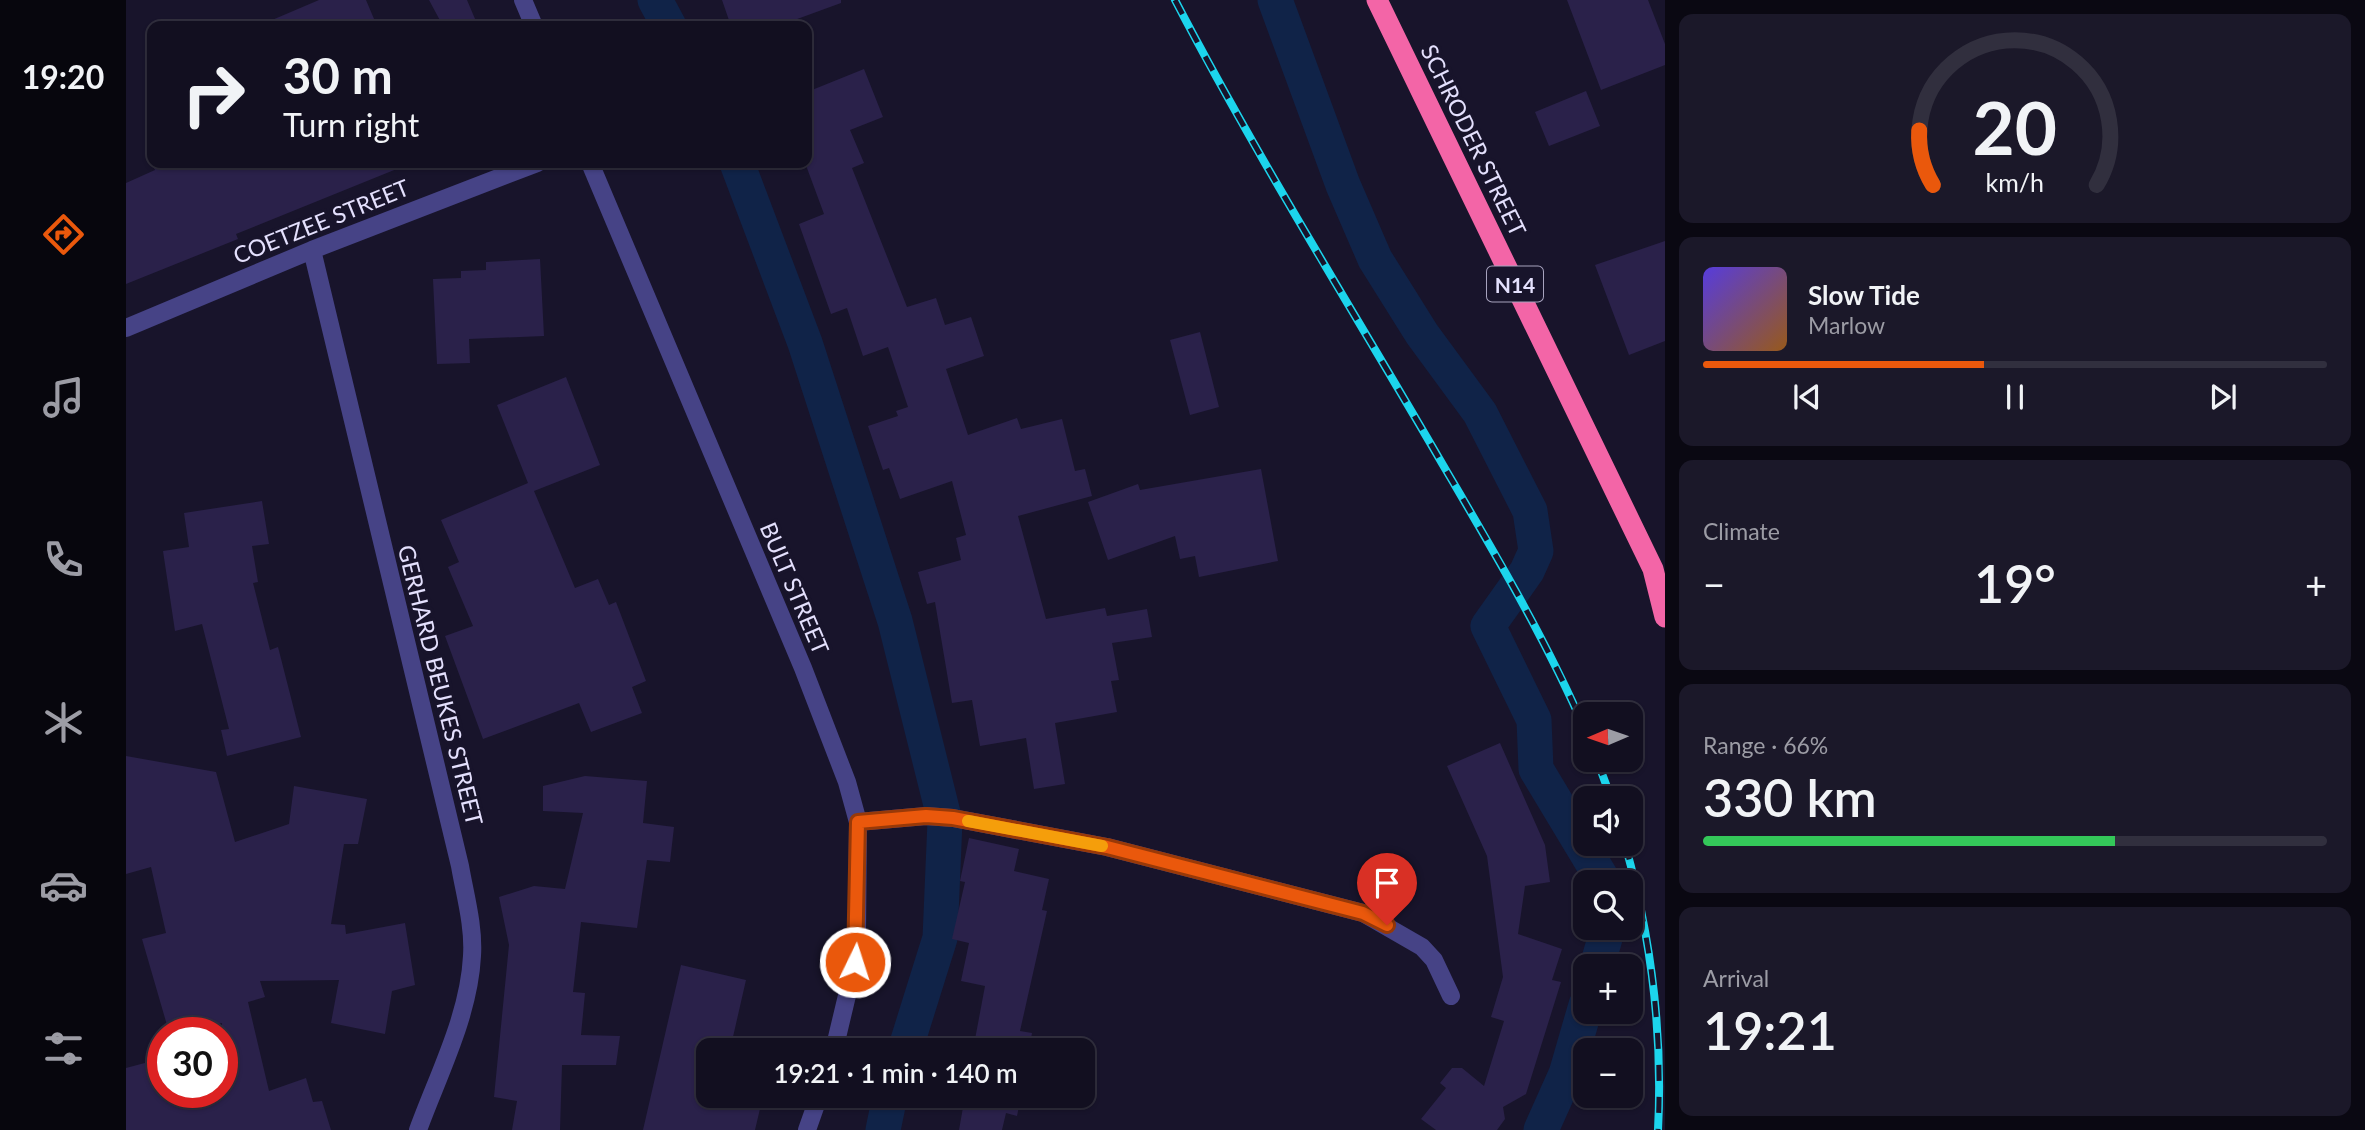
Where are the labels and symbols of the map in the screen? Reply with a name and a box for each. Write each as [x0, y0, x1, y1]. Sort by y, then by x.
street label: SCHRODER STREET [1415, 40, 1533, 241]
street label: COETZEE STREET [229, 173, 413, 269]
road number: N14 [1487, 266, 1543, 302]
street label: BULT STREET [755, 518, 836, 659]
street label: GERHARD BEUKES STREET [393, 542, 490, 829]
north arrow [1573, 702, 1643, 772]
pin [1357, 853, 1417, 925]
position arrow [818, 925, 892, 999]
speed limit sign: 30 [147, 1017, 238, 1108]

